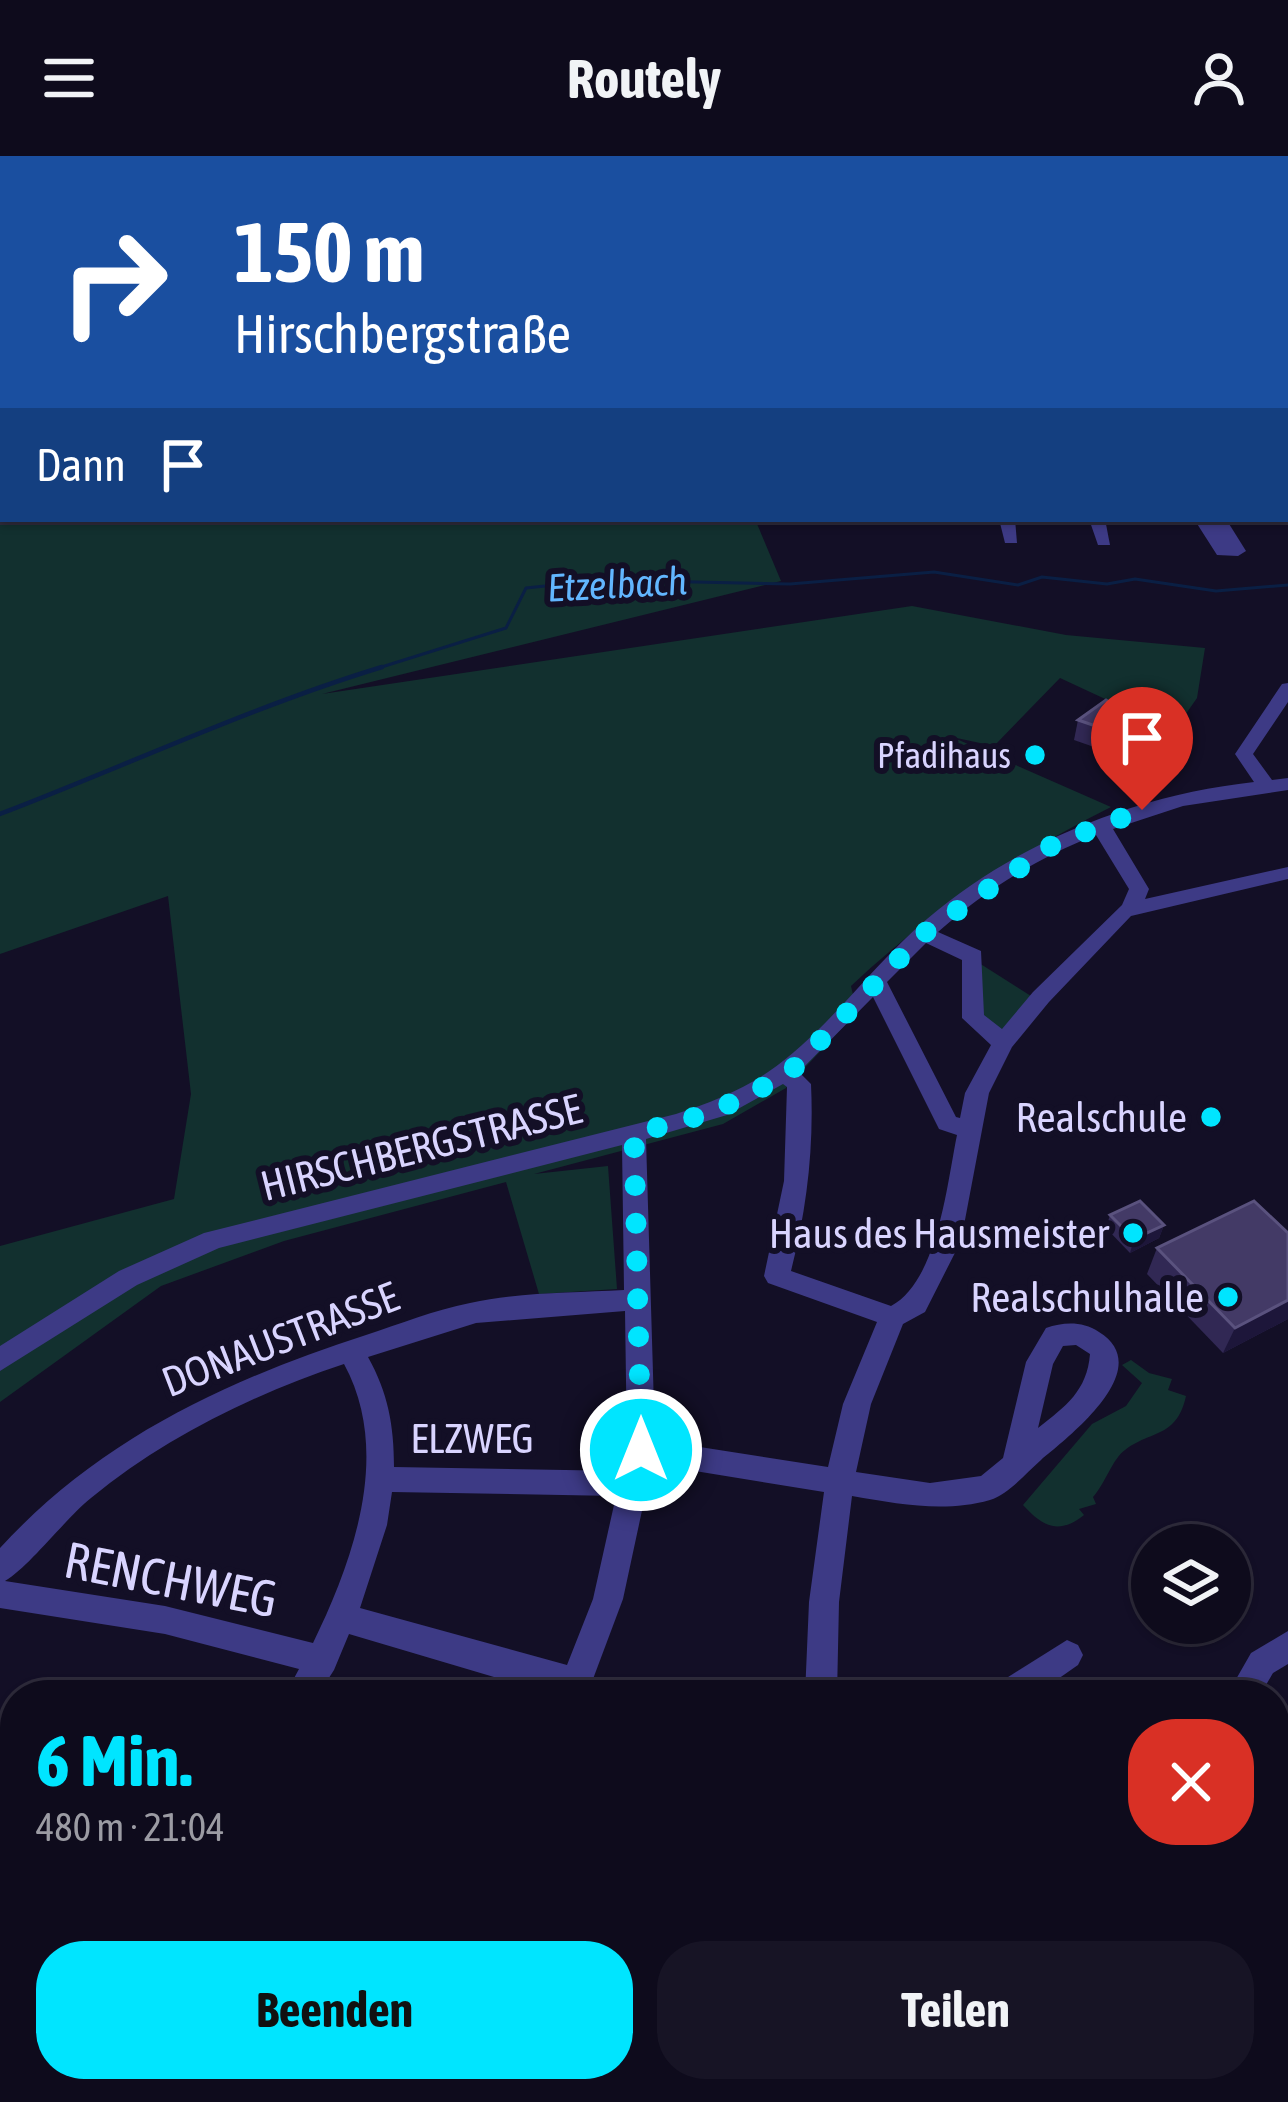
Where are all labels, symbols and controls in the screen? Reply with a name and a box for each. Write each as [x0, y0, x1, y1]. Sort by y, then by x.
icon: menu [36, 45, 102, 111]
icon: person [1186, 45, 1252, 111]
text: Routely [567, 48, 721, 109]
icon: right [36, 204, 192, 360]
text: 150 m [234, 204, 424, 300]
text: Hirschbergstraße [234, 303, 571, 364]
icon: arrive [150, 432, 216, 498]
text: Dann [36, 439, 126, 491]
water label: Etzelbach [546, 558, 688, 610]
pin [1091, 687, 1193, 810]
icon: arrive [1109, 705, 1175, 771]
place label: Pfadihaus [877, 734, 1011, 776]
marker: Pfadihaus [1022, 742, 1048, 768]
street label: HIRSCHBERGSTRASSE [256, 1084, 586, 1210]
place label: Realschule [1015, 1093, 1187, 1141]
marker: Realschule [1198, 1104, 1224, 1130]
place label: Haus des Hausmeister [769, 1209, 1110, 1257]
marker: Haus des Hausmeister [1120, 1220, 1146, 1246]
street label: DONAUSTRASSE [155, 1272, 405, 1406]
place label: Realschulhalle [970, 1273, 1204, 1321]
marker: Realschulhalle [1215, 1284, 1241, 1310]
position arrow [578, 1387, 704, 1513]
street label: ELZWEG [410, 1414, 534, 1462]
map controls [1131, 1524, 1251, 1644]
button: layers [1131, 1524, 1251, 1644]
street label: RENCHWEG [60, 1529, 282, 1629]
text: 6 Min. [36, 1719, 192, 1801]
button: close [1128, 1719, 1254, 1845]
text: 480 m · 21:04 [36, 1805, 225, 1849]
button: Beenden [36, 1941, 633, 2079]
button: Teilen [657, 1941, 1254, 2079]

